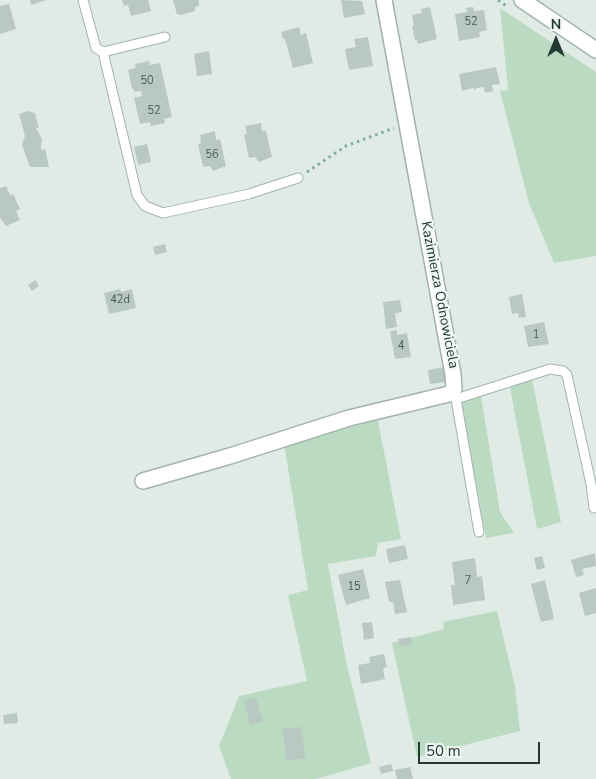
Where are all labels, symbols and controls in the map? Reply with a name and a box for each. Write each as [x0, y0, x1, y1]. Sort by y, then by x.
house number: 52 [464, 15, 478, 29]
north arrow [531, 15, 581, 65]
text: N [551, 15, 561, 34]
house number: 50 [140, 74, 154, 88]
house number: 52 [147, 104, 161, 118]
house number: 56 [205, 148, 219, 162]
street label: Kazimierza Odnowiciela [417, 220, 461, 370]
house number: 42d [110, 293, 130, 307]
house number: 1 [533, 328, 539, 342]
house number: 4 [398, 339, 404, 353]
house number: 7 [465, 574, 471, 588]
house number: 15 [347, 580, 361, 594]
scale bar [421, 732, 544, 764]
text: 50 m [426, 741, 461, 761]

